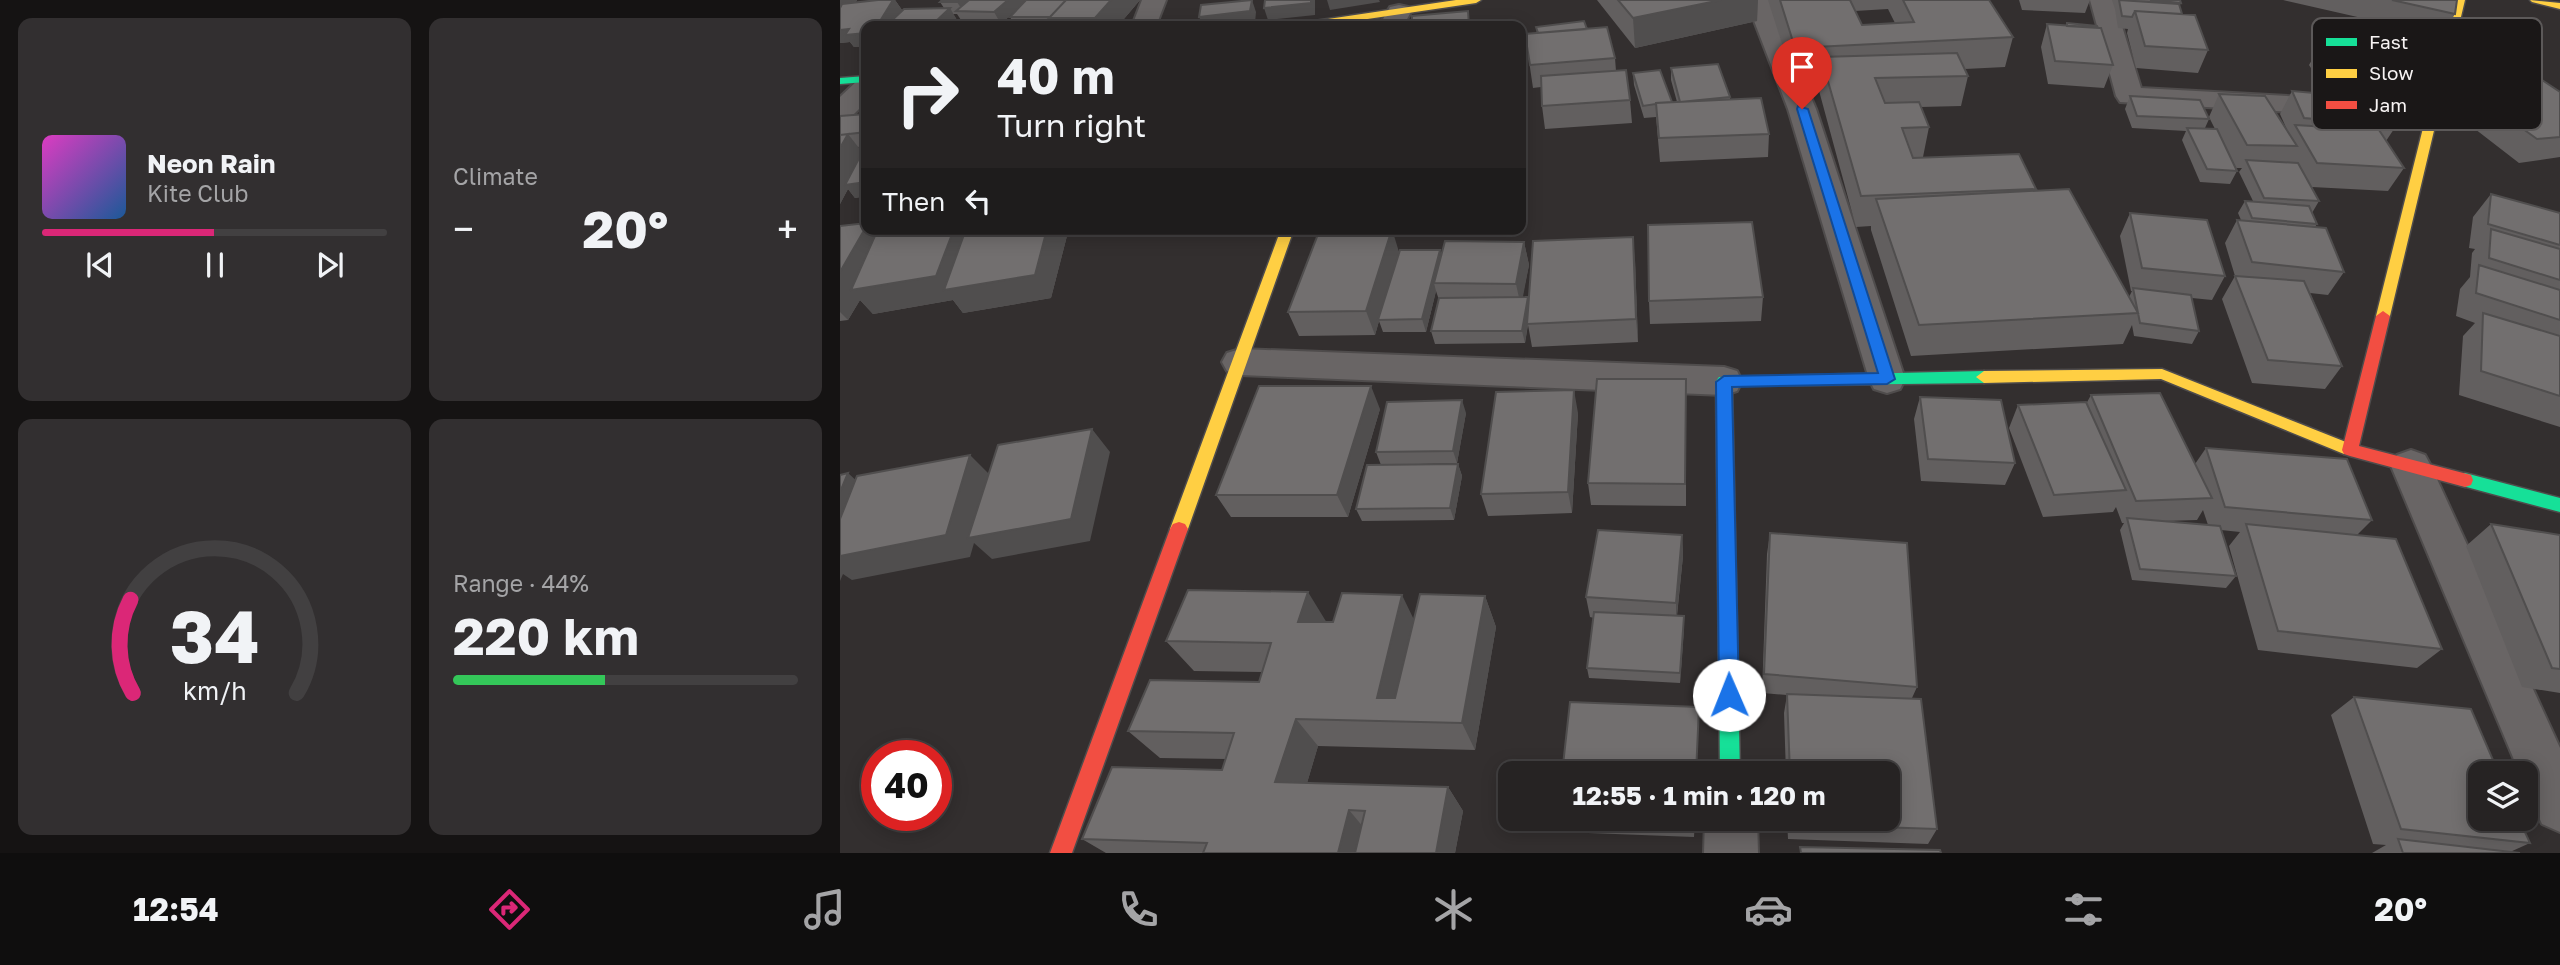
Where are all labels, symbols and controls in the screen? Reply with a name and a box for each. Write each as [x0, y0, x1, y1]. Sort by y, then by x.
legend [2312, 18, 2542, 130]
text: Fast [2369, 30, 2408, 53]
pin [1772, 37, 1832, 109]
text: 40 m [997, 46, 1115, 105]
icon: arrive [1783, 48, 1821, 86]
icon: right [882, 49, 973, 140]
text: Slow [2369, 61, 2414, 84]
text: Jam [2369, 93, 2407, 116]
text: Turn right [997, 106, 1146, 144]
text: Neon Rain [147, 148, 276, 179]
text: Climate [453, 162, 538, 190]
text: Kite Club [147, 179, 248, 207]
icon: left [959, 182, 997, 220]
text: Then [882, 186, 945, 217]
text: 20° [583, 197, 668, 259]
text: − [453, 206, 474, 251]
text: + [777, 206, 798, 251]
icon: previous [81, 246, 119, 284]
icon: pause [196, 246, 234, 284]
icon: next [311, 246, 349, 284]
text: Range · 44% [453, 569, 589, 597]
text: 34 [170, 592, 259, 679]
text: 220 km [453, 604, 639, 666]
position arrow [1692, 658, 1766, 732]
text: km/h [183, 675, 246, 706]
speed limit sign: 40 [861, 740, 952, 831]
map controls [2468, 761, 2538, 831]
button: layers [2468, 761, 2538, 831]
text: 12:55 · 1 min · 120 m [1573, 780, 1825, 811]
icon: directions [485, 885, 534, 934]
icon: music [800, 885, 849, 934]
icon: phone [1114, 885, 1163, 934]
icon: climate [1429, 885, 1478, 934]
icon: car [1744, 885, 1793, 934]
icon: filters [2059, 885, 2108, 934]
text: 12:54 [133, 890, 219, 928]
text: 20° [2374, 890, 2427, 928]

